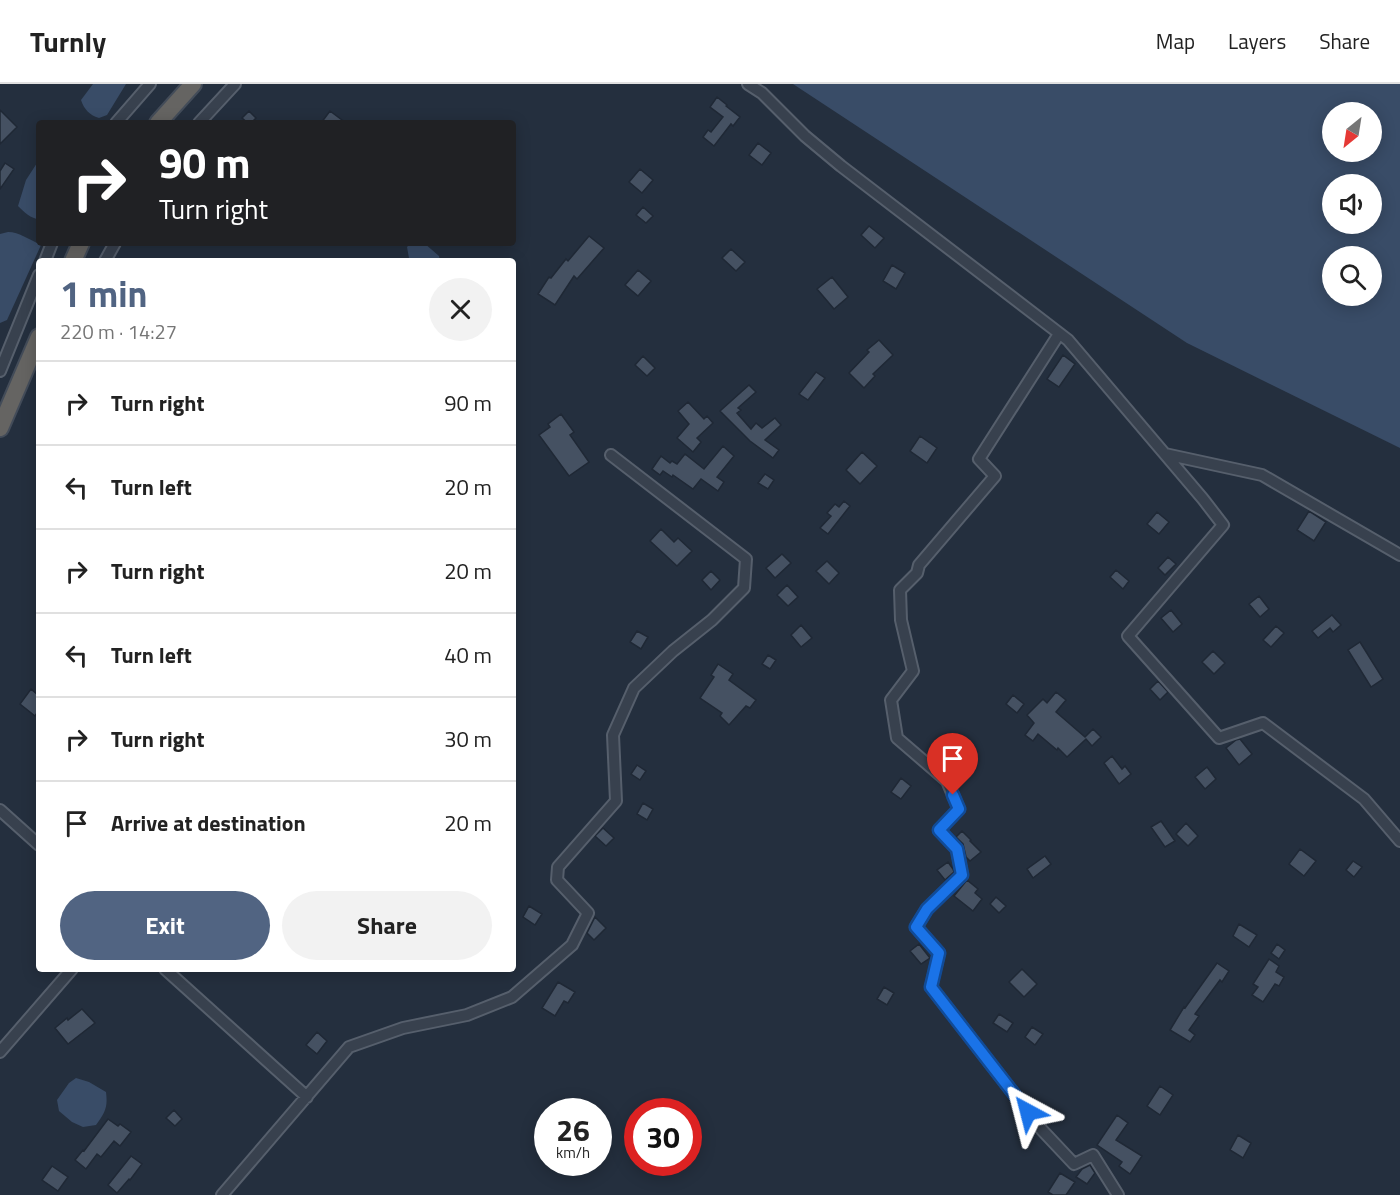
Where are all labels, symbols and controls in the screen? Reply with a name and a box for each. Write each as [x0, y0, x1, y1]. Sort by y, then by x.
text: Turnly [30, 20, 106, 63]
text: Map [1156, 25, 1195, 57]
text: Layers [1228, 25, 1286, 57]
text: Share [1319, 25, 1370, 57]
north arrow [1322, 102, 1382, 162]
map controls [1322, 102, 1382, 306]
text: 90 m [159, 130, 251, 194]
icon: right [60, 144, 138, 222]
button: sound [1322, 174, 1382, 234]
text: Turn right [159, 188, 268, 229]
button: search [1322, 246, 1382, 306]
text: 1 min [60, 266, 147, 321]
button: close [429, 278, 492, 341]
text: 220 m · 14:27 [60, 316, 177, 347]
text: Turn right [111, 386, 205, 420]
text: 90 m [444, 386, 492, 420]
icon: right [60, 387, 93, 420]
text: Turn left [111, 470, 192, 504]
text: 20 m [444, 470, 492, 504]
icon: left [60, 471, 93, 504]
text: Turn right [111, 554, 205, 588]
text: 20 m [444, 554, 492, 588]
icon: right [60, 555, 93, 588]
text: Turn left [111, 638, 192, 672]
text: 40 m [444, 638, 492, 672]
icon: left [60, 639, 93, 672]
text: Turn right [111, 722, 205, 756]
text: 30 m [444, 722, 492, 756]
icon: right [60, 723, 93, 756]
pin [927, 733, 978, 795]
icon: arrive [936, 742, 969, 775]
text: Arrive at destination [111, 806, 306, 840]
text: 20 m [444, 806, 492, 840]
icon: arrive [60, 807, 93, 840]
button: Exit [60, 891, 270, 960]
button: Share [282, 891, 492, 960]
position arrow [996, 1080, 1060, 1144]
speed limit sign: 30 [624, 1098, 702, 1176]
text: 26 [556, 1107, 590, 1153]
text: km/h [556, 1141, 590, 1164]

